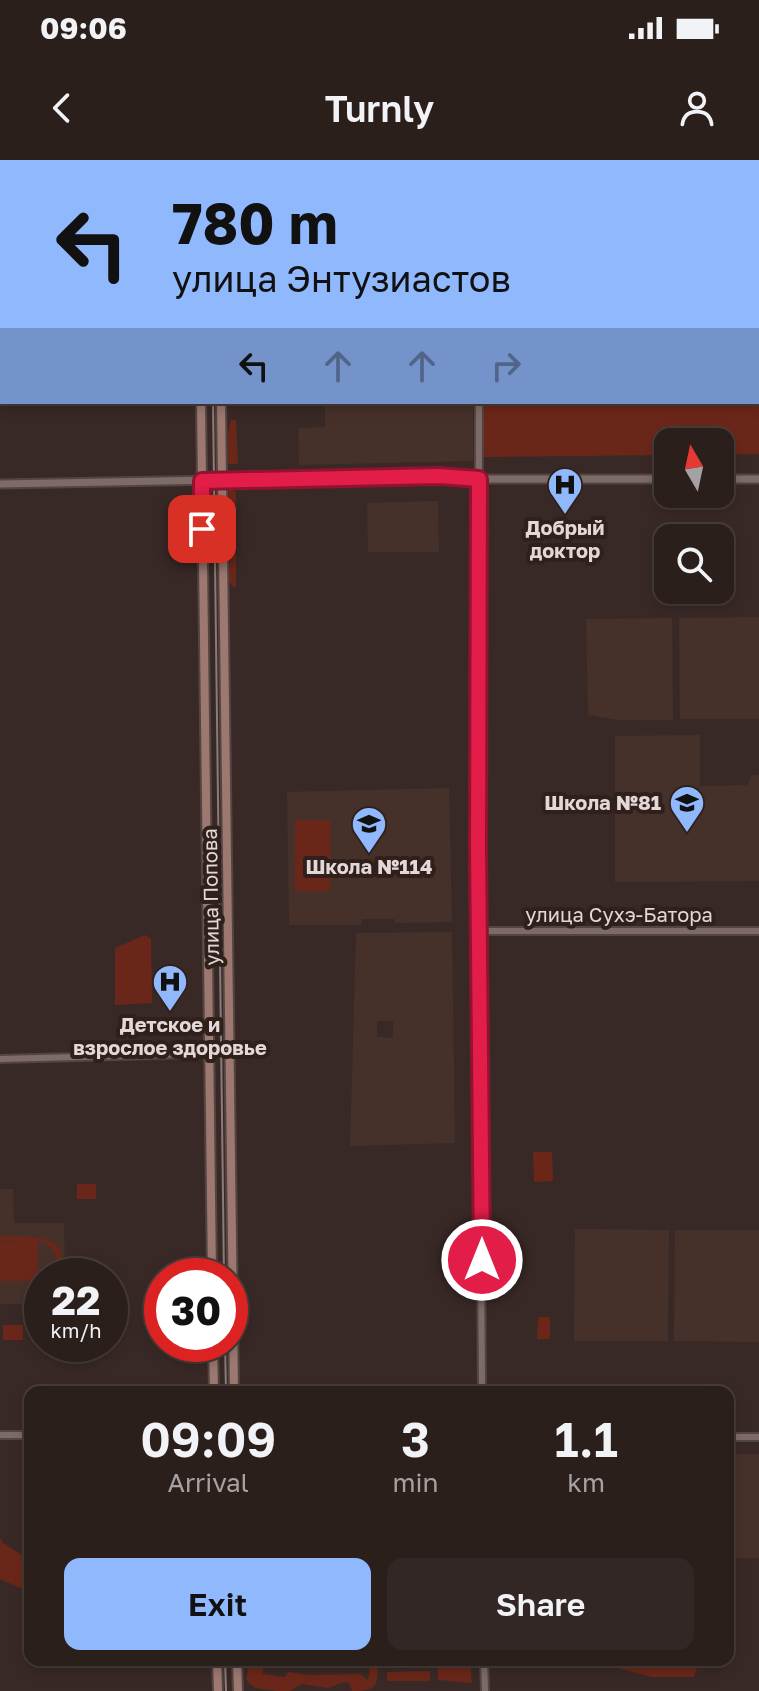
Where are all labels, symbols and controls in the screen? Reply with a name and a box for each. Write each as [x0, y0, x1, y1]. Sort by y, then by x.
text: 09:06 [40, 10, 127, 46]
icon: back [40, 86, 84, 130]
icon: person [675, 86, 719, 130]
text: Turnly [325, 87, 434, 130]
text: 780 m [172, 189, 338, 256]
icon: left [40, 192, 144, 296]
text: улица Энтузиастов [172, 257, 511, 300]
icon: left [232, 344, 276, 388]
icon: ahead [316, 344, 360, 388]
icon: ahead [400, 344, 444, 388]
icon: right [484, 344, 528, 388]
north arrow [654, 428, 734, 508]
map controls [654, 428, 734, 604]
hospital icon: Добрый доктор [546, 466, 584, 516]
pin [168, 495, 236, 563]
icon: arrive [180, 507, 224, 551]
place label: Добрый доктор [526, 515, 604, 562]
button: search [654, 524, 734, 604]
school or university icon: Школа №81 [668, 784, 706, 834]
place label: Школа №81 [544, 790, 661, 814]
school or university icon: Школа №114 [350, 805, 388, 855]
street label: улица Попова [197, 828, 223, 966]
place label: Школа №114 [306, 854, 432, 878]
street label: улица Сухэ-Батора [525, 902, 713, 926]
hospital icon: Детское и взрослое здоровье [151, 963, 189, 1013]
place label: Детское и взрослое здоровье [73, 1012, 267, 1059]
position arrow [440, 1218, 524, 1302]
speed limit sign: 30 [144, 1258, 248, 1362]
text: 22 [52, 1276, 100, 1324]
text: km/h [51, 1318, 101, 1342]
text: 09:09 [140, 1410, 276, 1468]
text: 3 [401, 1410, 430, 1468]
text: 1.1 [555, 1410, 618, 1468]
text: Arrival [167, 1467, 249, 1498]
text: min [392, 1467, 438, 1498]
text: km [567, 1467, 605, 1498]
button: Exit [64, 1558, 371, 1650]
button: Share [387, 1558, 694, 1650]

